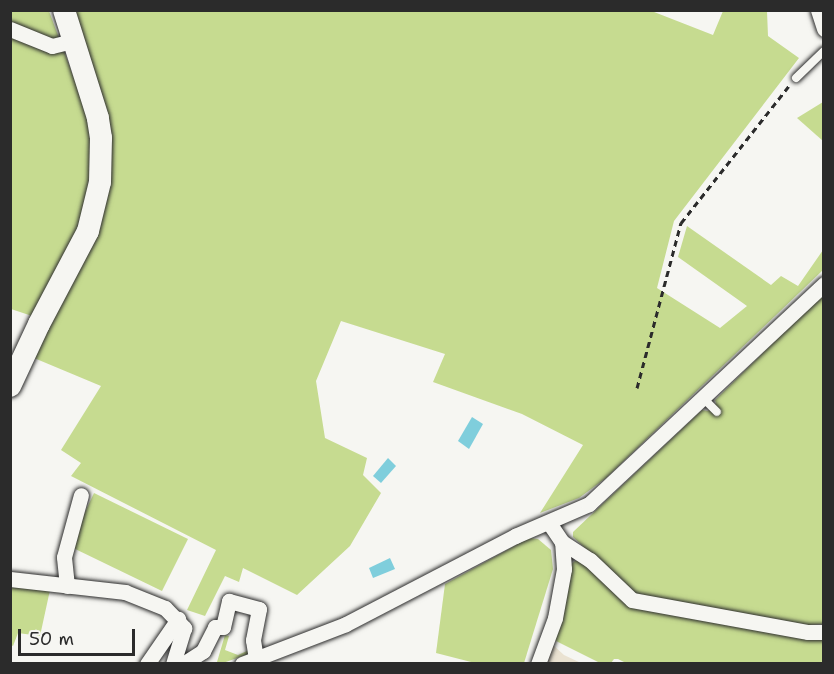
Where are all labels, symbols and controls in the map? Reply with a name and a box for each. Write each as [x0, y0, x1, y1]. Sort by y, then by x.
scale bar [21, 617, 138, 655]
text: 50 m [29, 627, 74, 651]

